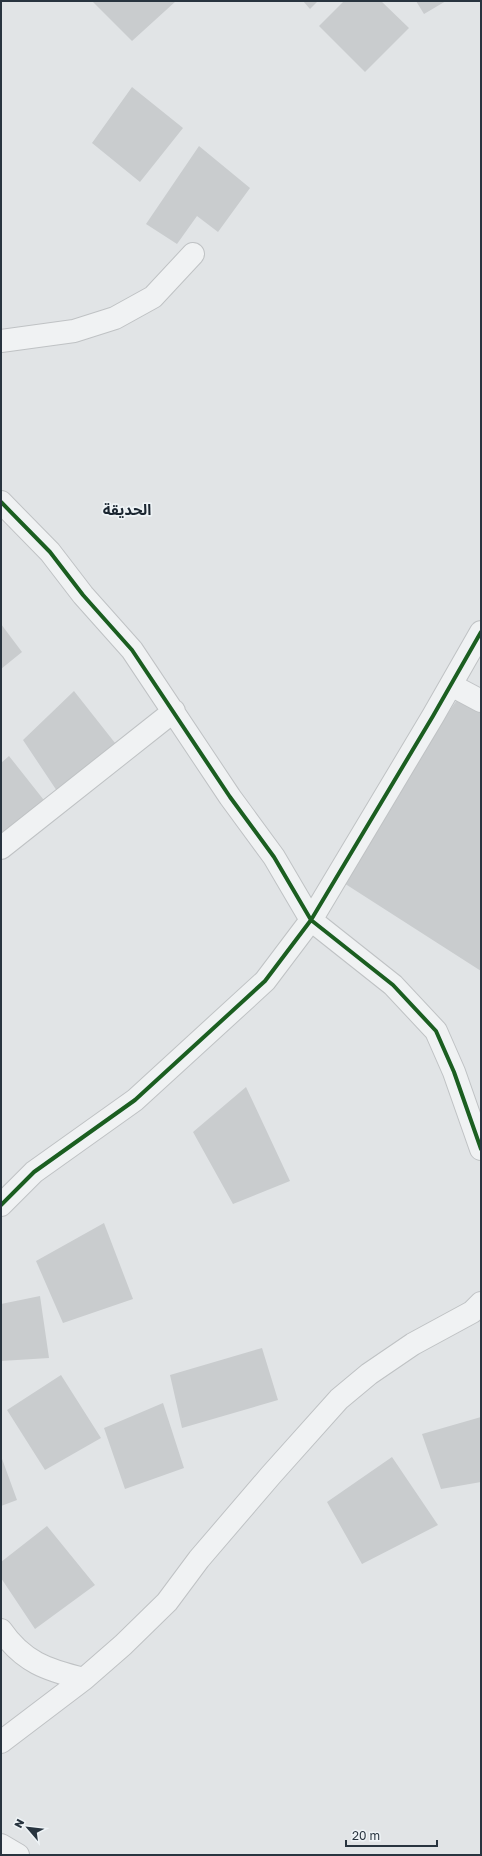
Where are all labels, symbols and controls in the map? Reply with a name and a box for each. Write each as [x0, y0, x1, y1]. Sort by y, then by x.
district label: الحديقة [103, 500, 151, 518]
north arrow [8, 1808, 48, 1848]
text: N [11, 1816, 26, 1830]
scale bar [346, 1822, 437, 1848]
text: 20 m [352, 1828, 380, 1843]

